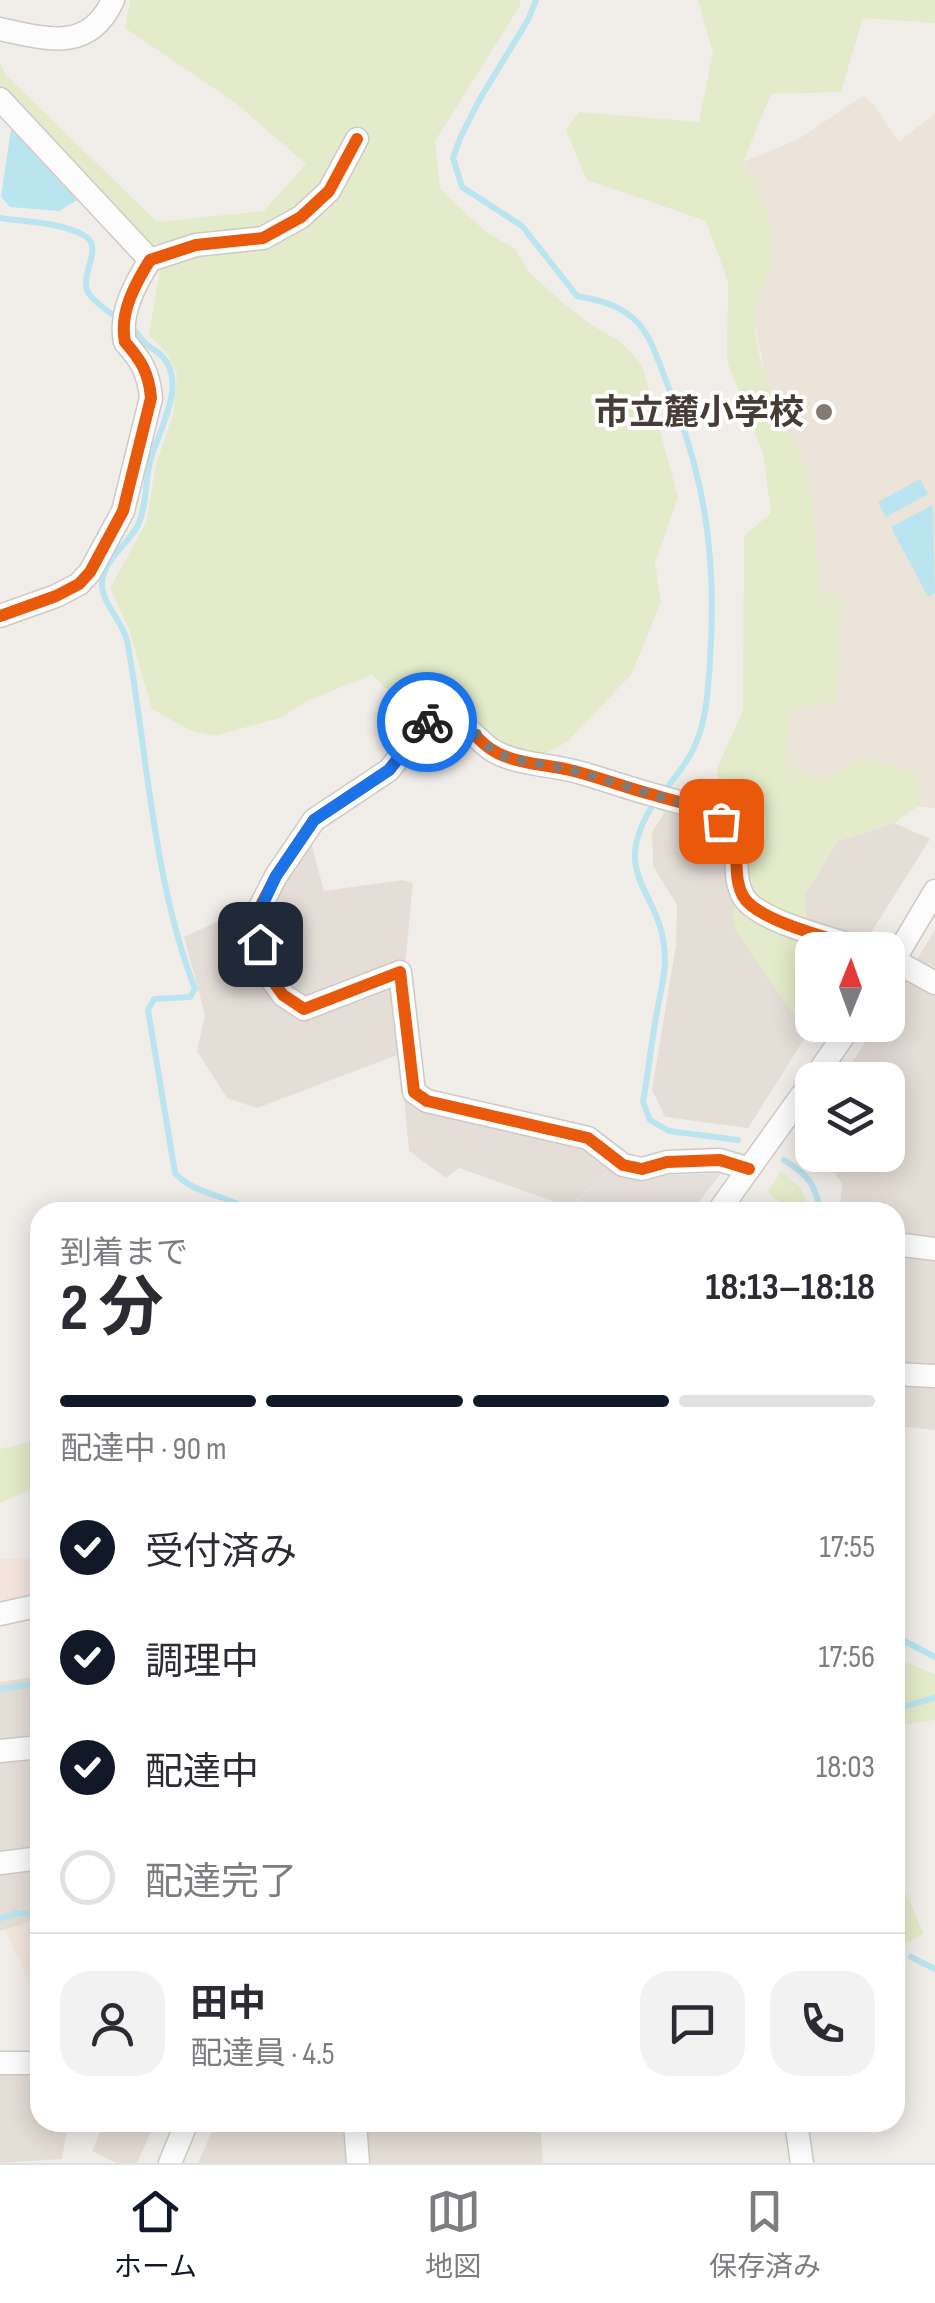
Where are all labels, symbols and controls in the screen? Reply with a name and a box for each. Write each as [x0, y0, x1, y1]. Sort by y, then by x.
place label: 市立麓小学校 [594, 392, 804, 435]
marker: 市立麓小学校 [813, 401, 835, 423]
courier [377, 672, 477, 772]
icon: bike [400, 695, 455, 750]
pin [679, 779, 764, 864]
icon: bag [694, 794, 749, 849]
pin [218, 902, 303, 987]
icon: home [233, 917, 288, 972]
north arrow [795, 932, 905, 1042]
map controls [795, 932, 905, 1172]
button: layers [795, 1062, 905, 1172]
text: 到着まで [60, 1234, 188, 1273]
text: 18:13–18:18 [706, 1265, 875, 1310]
text: 2 分 [60, 1271, 164, 1349]
text: 配達中 · 90 m [60, 1430, 227, 1469]
icon: check [60, 1520, 115, 1575]
text: 17:55 [820, 1528, 875, 1567]
text: 受付済み [145, 1530, 297, 1575]
icon: check [60, 1630, 115, 1685]
text: 17:56 [818, 1638, 875, 1677]
text: 調理中 [145, 1640, 259, 1685]
icon: check [60, 1740, 115, 1795]
text: 18:03 [816, 1748, 875, 1787]
text: 配達中 [145, 1750, 259, 1795]
text: 配達完了 [145, 1860, 297, 1905]
button: person [60, 1971, 165, 2076]
button: chat [640, 1971, 745, 2076]
button: phone [770, 1971, 875, 2076]
text: 田中 [190, 1982, 266, 2027]
text: 配達員 · 4.5 [190, 2035, 335, 2074]
tab: ホーム [114, 2184, 197, 2284]
tab: 地図 [425, 2184, 481, 2284]
tab: 保存済み [709, 2184, 821, 2284]

